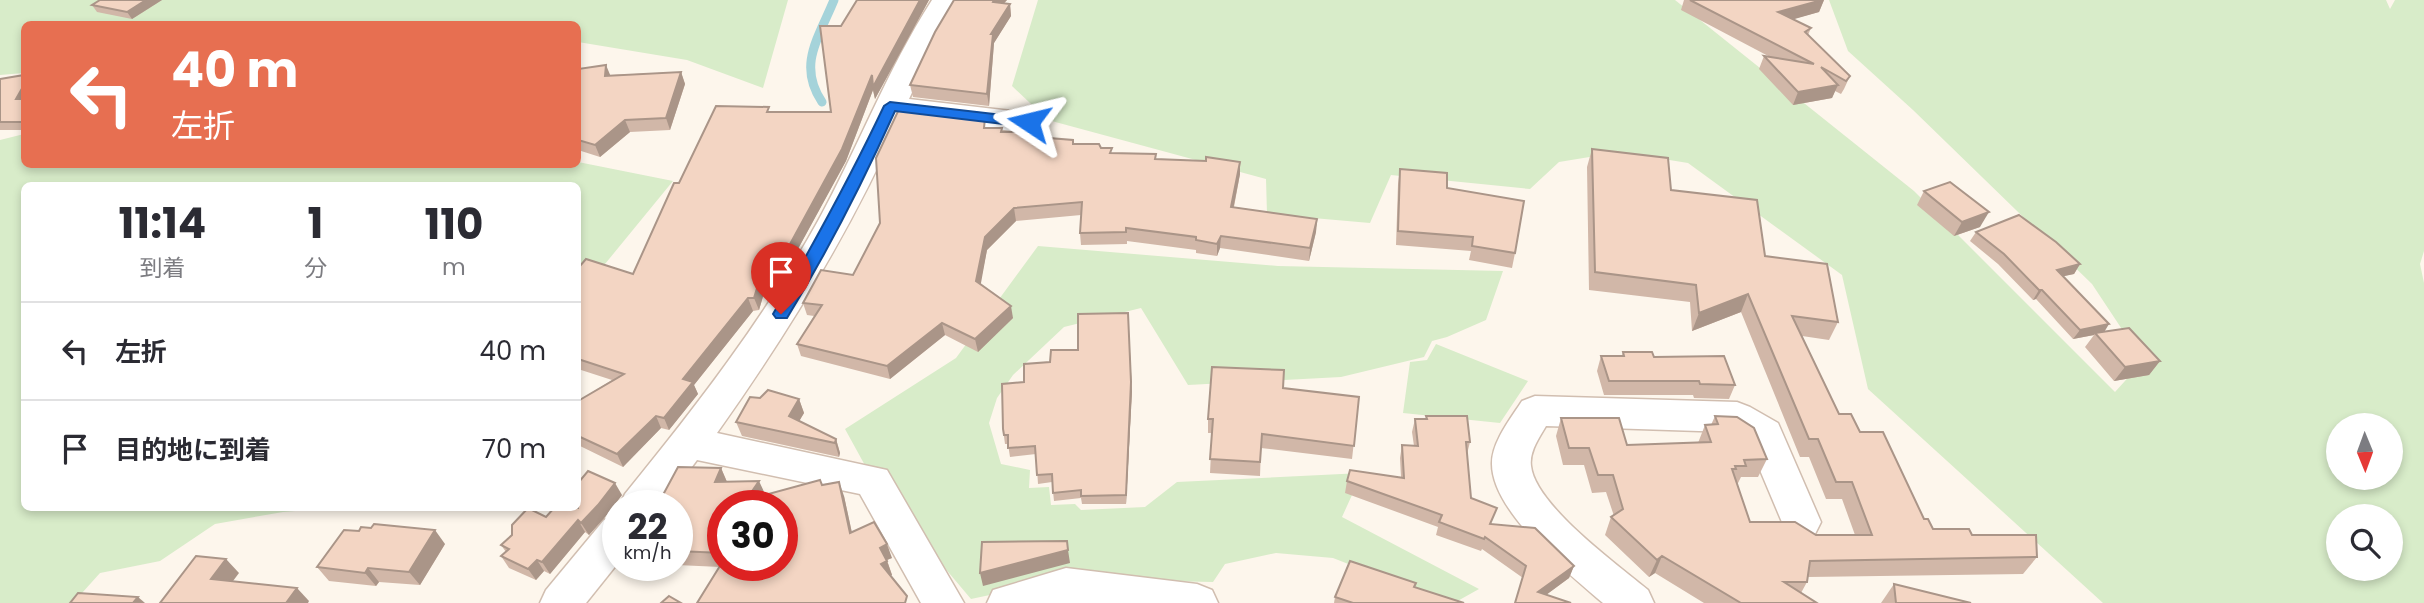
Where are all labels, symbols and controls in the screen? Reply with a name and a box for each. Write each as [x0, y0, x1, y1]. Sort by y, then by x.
text: 40 m [171, 36, 298, 104]
icon: left [56, 49, 147, 140]
position arrow [992, 85, 1066, 159]
text: 左折 [171, 103, 235, 148]
text: 11:14 [119, 194, 206, 253]
text: 1 [307, 194, 323, 253]
text: 110 [424, 195, 483, 254]
pin [751, 242, 811, 314]
text: m [442, 251, 466, 283]
text: 到着 [139, 252, 185, 284]
text: 分 [304, 252, 327, 284]
icon: arrive [762, 253, 800, 291]
icon: left [56, 332, 94, 370]
text: 40 m [480, 333, 546, 369]
text: 左折 [115, 334, 167, 370]
north arrow [2326, 413, 2403, 490]
map controls [2326, 413, 2403, 581]
icon: arrive [56, 430, 94, 468]
text: 70 m [482, 431, 546, 467]
text: 目的地に到着 [115, 432, 271, 468]
speed limit sign: 30 [707, 490, 798, 581]
text: 22 [628, 502, 667, 551]
button: search [2326, 504, 2403, 581]
text: km/h [624, 540, 671, 565]

